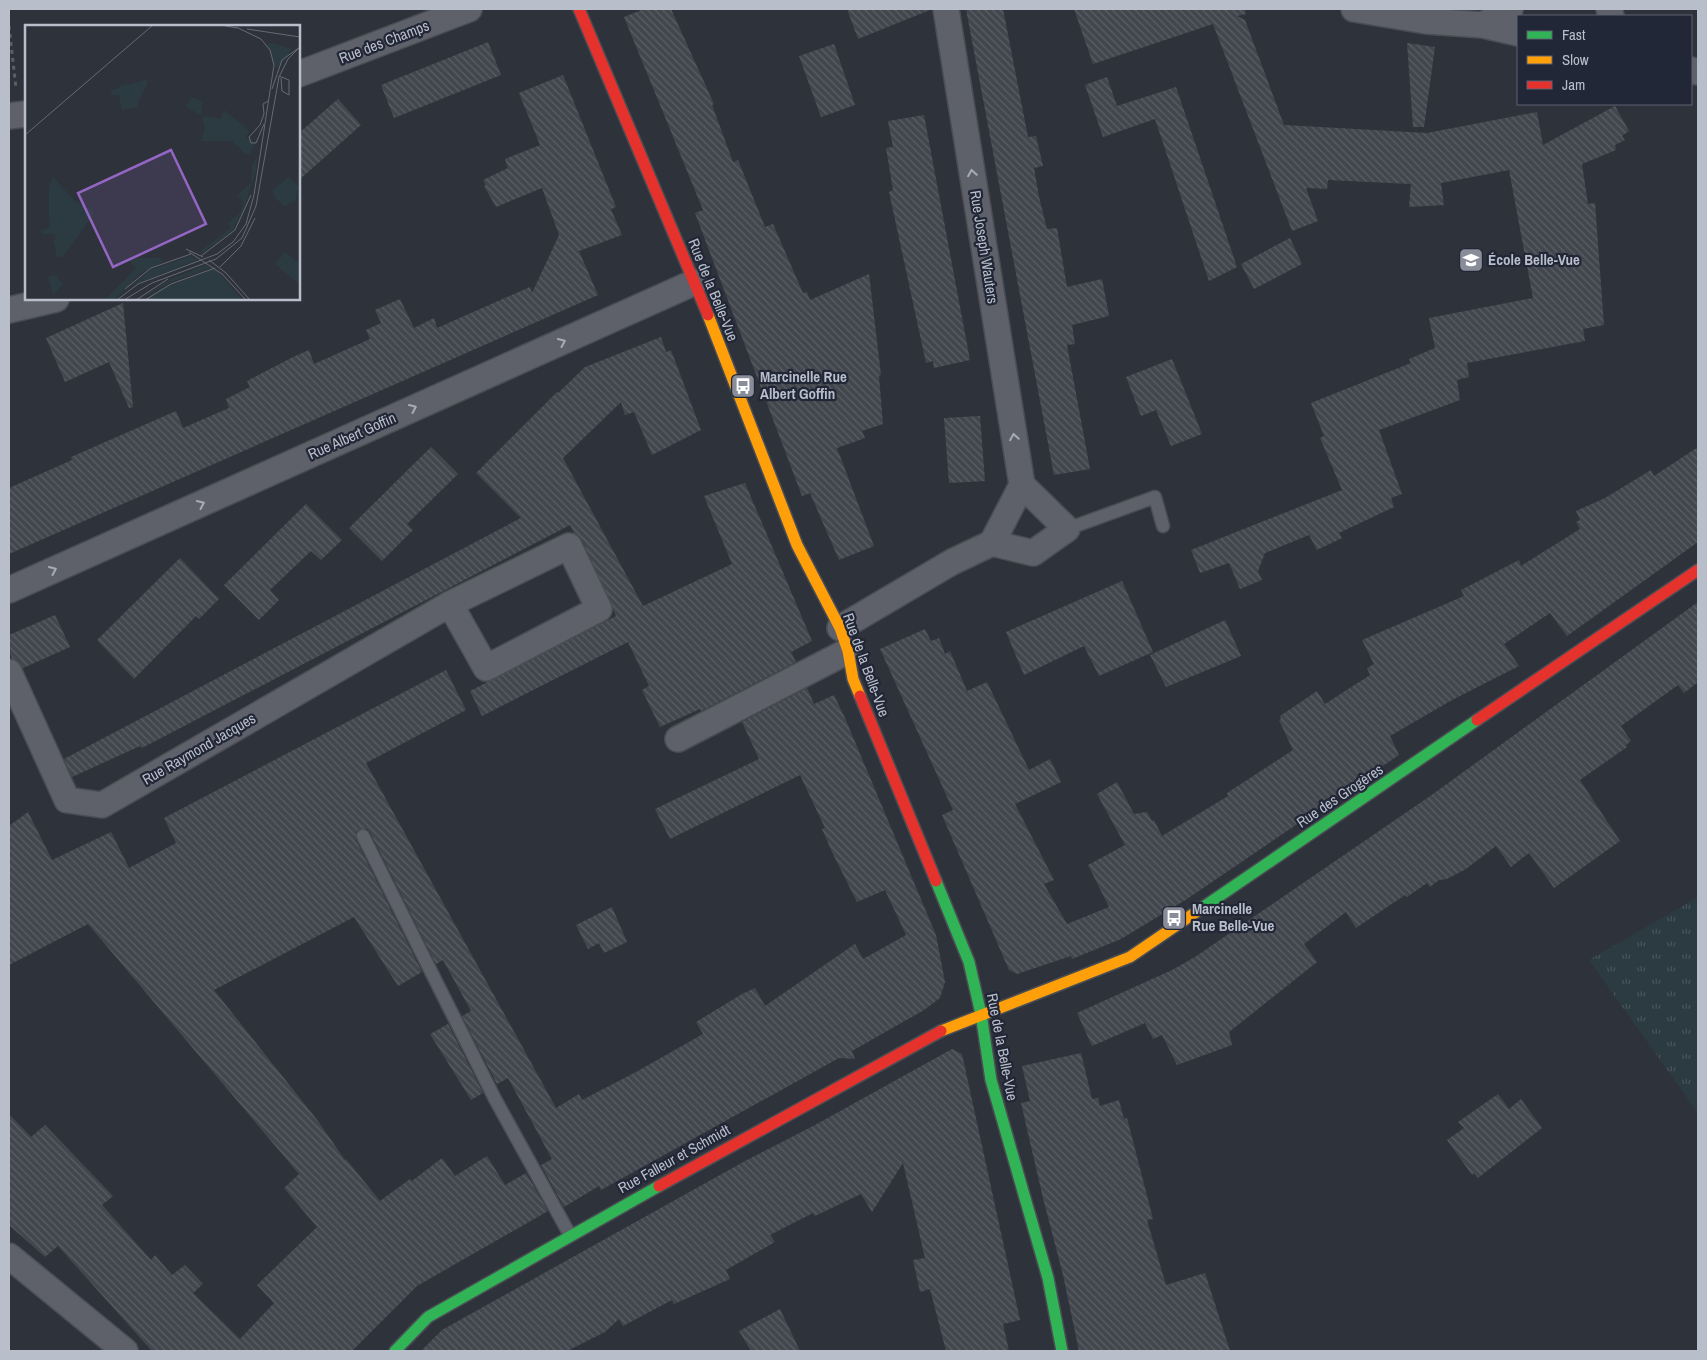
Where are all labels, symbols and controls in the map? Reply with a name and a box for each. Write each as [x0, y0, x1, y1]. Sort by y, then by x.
street label: Rue des Champs [336, 15, 432, 68]
legend [1517, 15, 1692, 105]
text: Fast [1562, 24, 1586, 45]
inset map [25, 25, 300, 300]
text: Slow [1562, 49, 1589, 70]
text: Jam [1562, 74, 1585, 95]
one-way arrow [968, 168, 978, 177]
street label: Rue Joseph Wauters [965, 189, 1004, 305]
street label: Rue de la Belle-Vue [683, 235, 744, 344]
school or university icon: École Belle-Vue [1458, 247, 1484, 273]
place label: École Belle-Vue [1488, 249, 1580, 270]
one-way arrow [557, 337, 566, 348]
place label: Marcinelle Rue Albert Goffin [760, 366, 847, 404]
bus stop icon: Marcinelle Rue Albert Goffin [730, 373, 756, 399]
one-way arrow [408, 404, 417, 415]
street label: Rue Albert Goffin [305, 407, 399, 464]
one-way arrow [1010, 433, 1020, 441]
one-way arrow [196, 499, 205, 510]
one-way arrow [48, 566, 57, 577]
street label: Rue de la Belle-Vue [838, 610, 895, 720]
street label: Rue Raymond Jacques [138, 708, 259, 790]
street label: Rue des Grogères [1292, 759, 1387, 832]
place label: Marcinelle Rue Belle-Vue [1192, 898, 1274, 936]
bus stop icon: Marcinelle Rue Belle-Vue [1161, 905, 1187, 931]
street label: Rue de la Belle-Vue [982, 991, 1023, 1103]
street label: Rue Falleur et Schmidt [614, 1119, 734, 1198]

